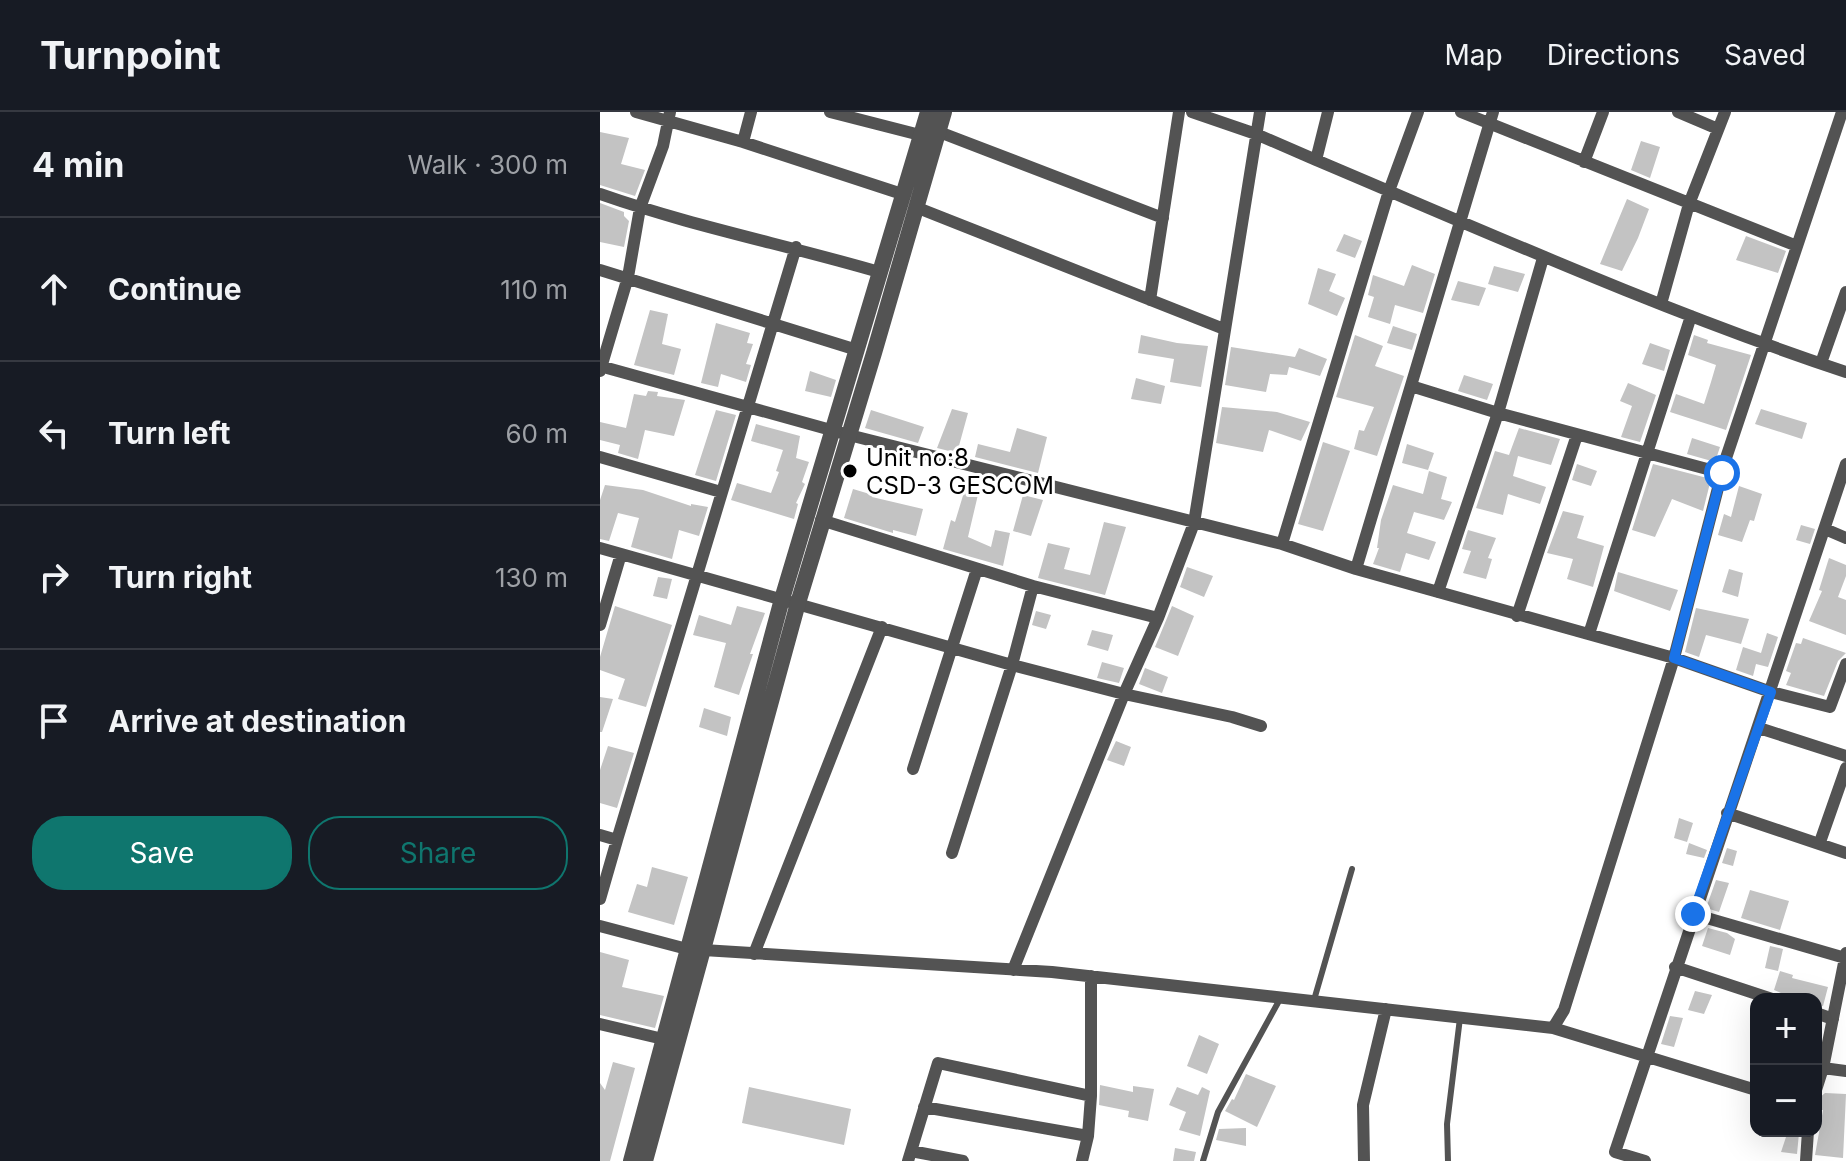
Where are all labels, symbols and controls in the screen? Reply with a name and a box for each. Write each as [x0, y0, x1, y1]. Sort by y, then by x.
text: Turnpoint [40, 32, 221, 78]
text: Map [1444, 38, 1503, 72]
text: Directions [1547, 38, 1680, 72]
text: Saved [1724, 38, 1806, 72]
text: 4 min [32, 144, 124, 185]
text: Walk · 300 m [407, 149, 568, 180]
icon: ahead [32, 267, 76, 311]
text: Continue [108, 271, 242, 307]
text: 110 m [500, 274, 568, 305]
icon: left [32, 411, 76, 455]
text: Turn left [108, 415, 230, 451]
text: 60 m [505, 418, 568, 449]
place label: Unit no:8 CSD-3 GESCOM [866, 443, 1054, 500]
route start [1704, 455, 1740, 491]
marker: Unit no:8 CSD-3 GESCOM [841, 462, 859, 480]
icon: right [32, 555, 76, 599]
text: Turn right [108, 559, 252, 595]
text: 130 m [495, 562, 568, 593]
icon: arrive [32, 699, 76, 743]
text: Arrive at destination [108, 703, 406, 739]
button: Save [32, 816, 292, 890]
button: Share [308, 816, 568, 890]
route end [1675, 896, 1711, 932]
map controls [1750, 993, 1822, 1137]
button: + [1750, 993, 1822, 1065]
button: − [1750, 1065, 1822, 1137]

